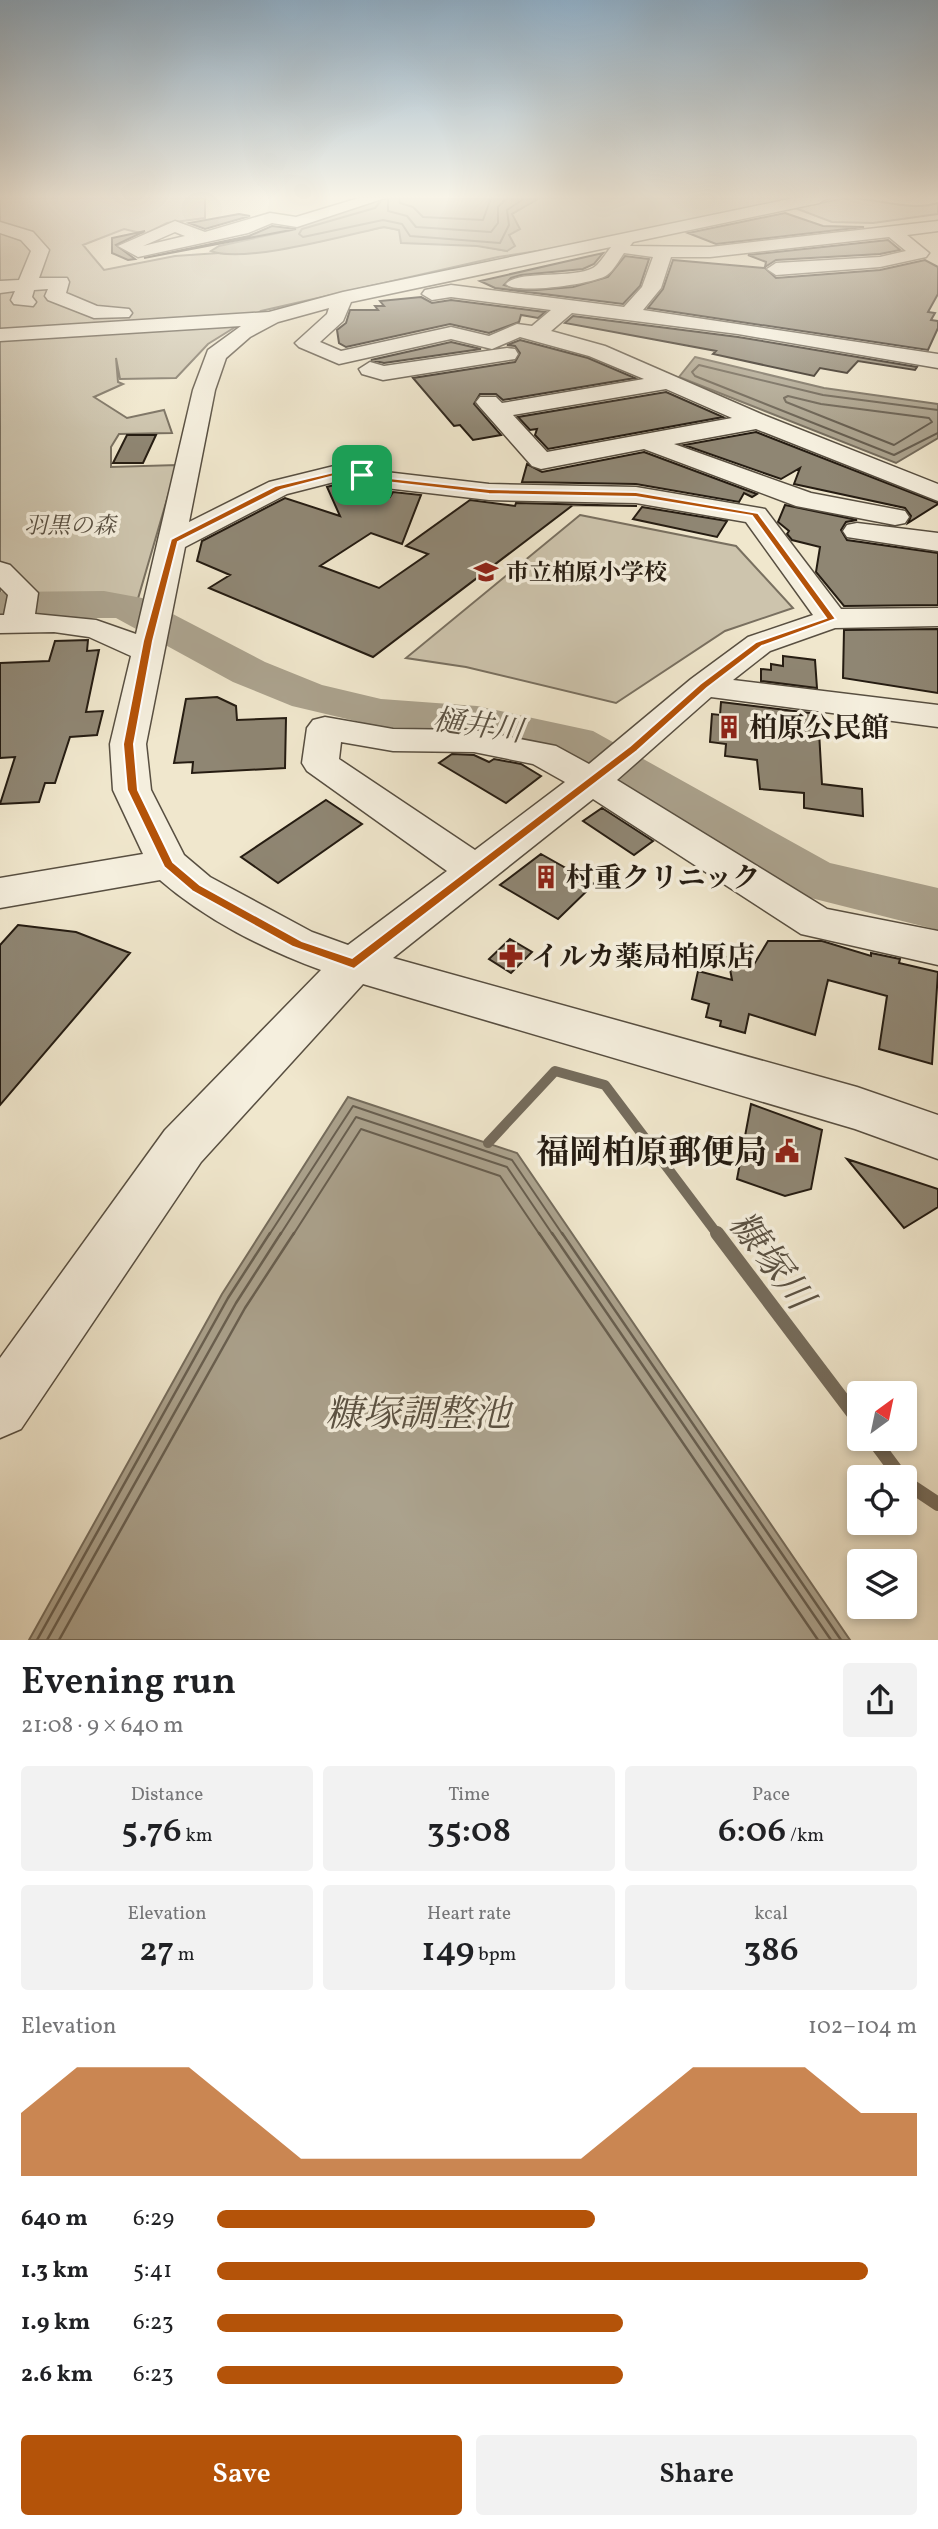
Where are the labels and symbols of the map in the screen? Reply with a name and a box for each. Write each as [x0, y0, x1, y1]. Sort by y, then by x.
pin [332, 445, 392, 505]
park label: 羽黒の森 [24, 511, 118, 543]
school or university icon: 市立柏原小学校 [472, 558, 500, 586]
place label: 市立柏原小学校 [506, 558, 667, 590]
water label: 樋井川 [430, 700, 528, 754]
place label: 柏原公民館 [749, 710, 889, 749]
building icon: 柏原公民館 [715, 713, 743, 741]
place label: 村重クリニック [566, 860, 760, 899]
building icon: 村重クリニック [532, 863, 560, 891]
place label: イルカ薬局柏原店 [531, 939, 755, 978]
pharmacy icon: イルカ薬局柏原店 [497, 942, 525, 970]
place label: 福岡柏原郵便局 [536, 1132, 767, 1178]
public building icon: 福岡柏原郵便局 [773, 1137, 801, 1165]
water label: 糠塚川 [715, 1202, 825, 1325]
north arrow [847, 1381, 917, 1451]
water label: 糠塚調整池 [326, 1391, 514, 1442]

